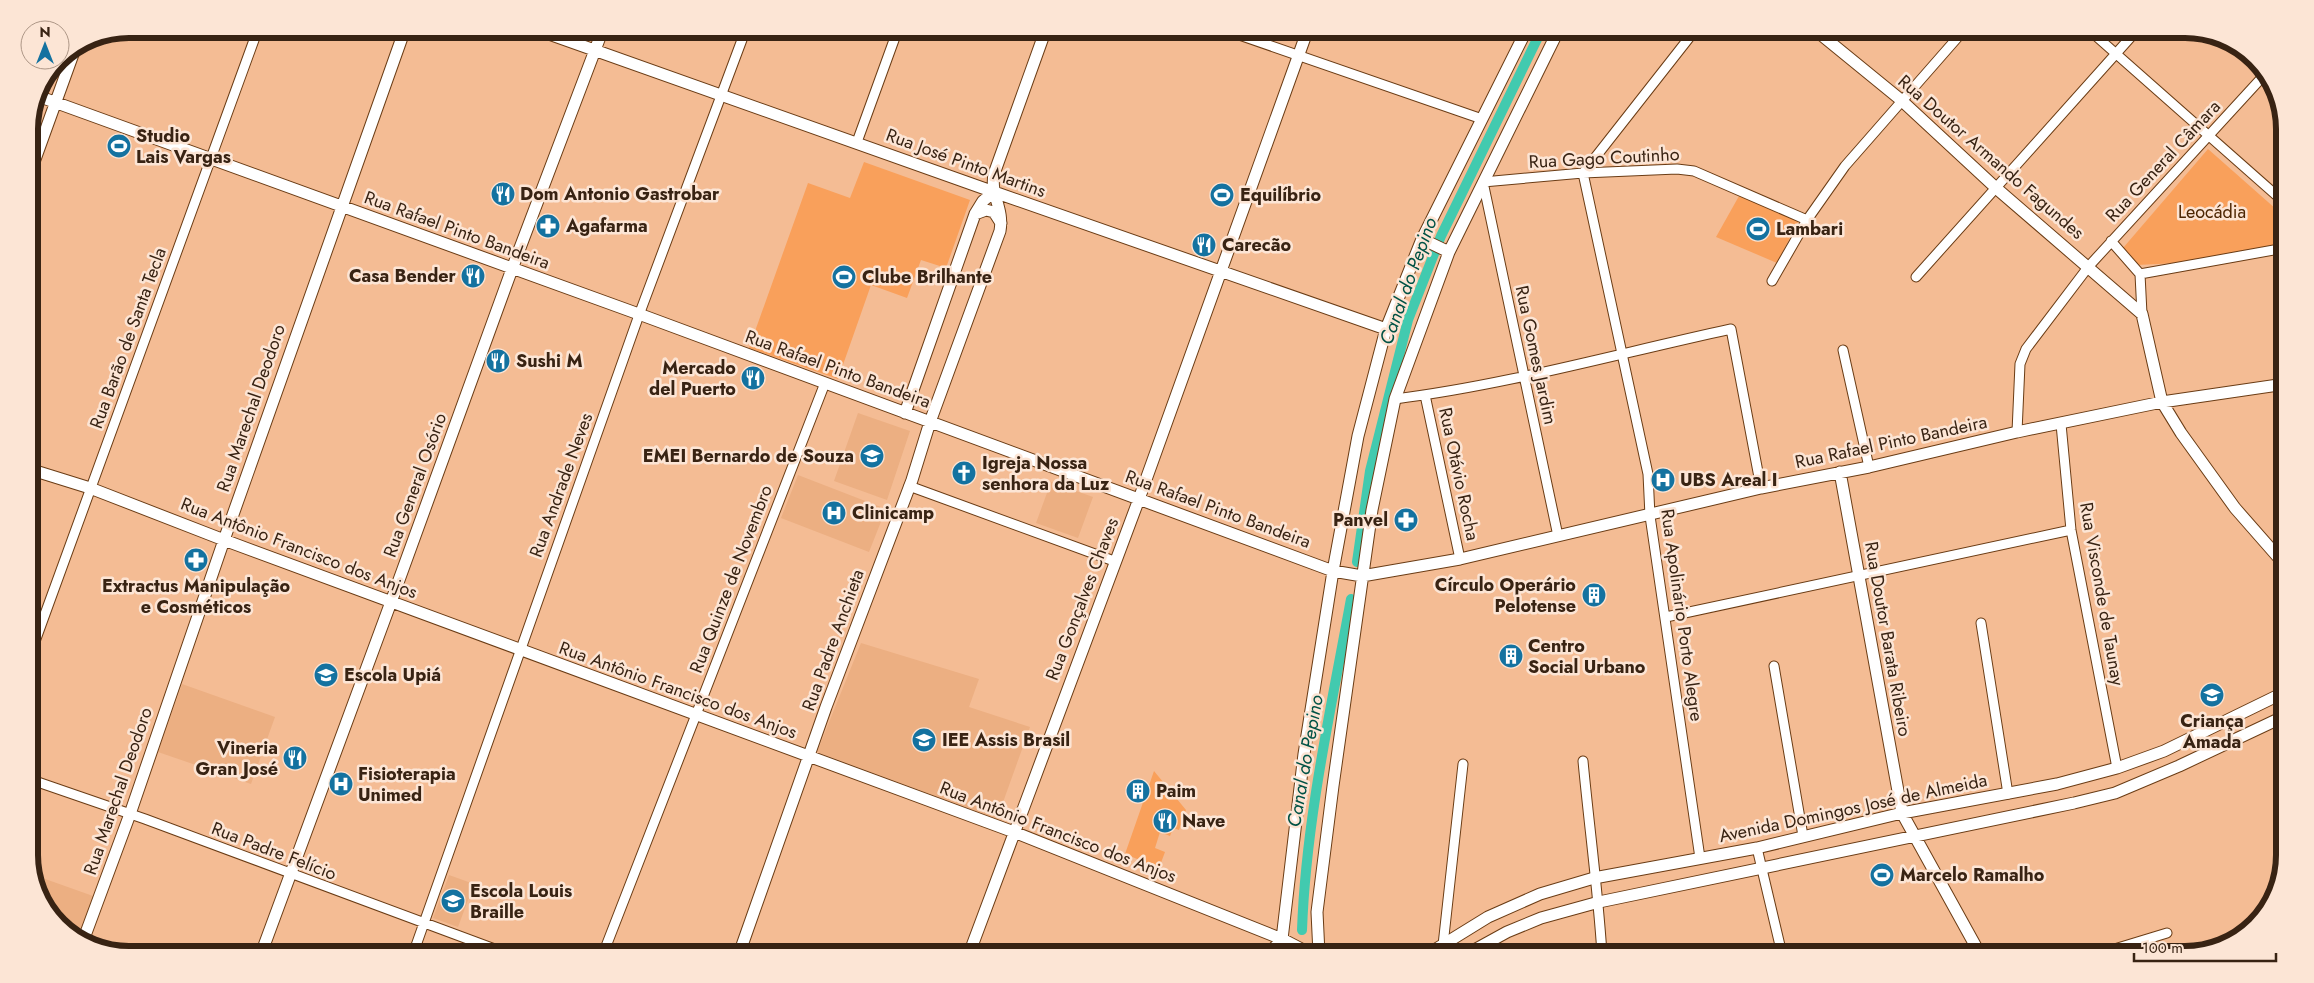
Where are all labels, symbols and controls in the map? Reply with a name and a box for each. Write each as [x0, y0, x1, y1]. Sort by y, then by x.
north arrow [20, 20, 70, 70]
text: N [39, 22, 51, 42]
street label: Rua Doutor Armando Fagundes [1892, 69, 2090, 245]
street label: Rua General Câmara [2099, 94, 2227, 228]
street label: Rua José Pinto Martins [882, 122, 1050, 204]
place label: Studio Lais Vargas [136, 123, 231, 170]
sports icon: Studio Lais Vargas [106, 133, 132, 159]
street label: Rua Gago Coutinho [1528, 141, 1680, 175]
restaurant icon: Dom Antonio Gastrobar [490, 181, 516, 207]
place label: Dom Antonio Gastrobar [520, 181, 720, 207]
sports icon: Equilíbrio [1209, 182, 1235, 208]
place label: Equilíbrio [1240, 182, 1322, 208]
street label: Rua Rafael Pinto Bandeira [361, 184, 553, 276]
park label: Leocádia [2178, 199, 2246, 225]
pharmacy icon: Agafarma [535, 213, 561, 239]
place label: Agafarma [565, 213, 648, 239]
water label: Canal do Pepino [1372, 214, 1444, 348]
sports icon: Lambari [1745, 216, 1771, 242]
place label: Lambari [1776, 216, 1843, 242]
restaurant icon: Carecão [1191, 232, 1217, 258]
place label: Carecão [1222, 232, 1291, 258]
street label: Rua Barão de Santa Tecla [83, 244, 173, 432]
place label: Casa Bender [349, 263, 457, 289]
restaurant icon: Casa Bender [460, 263, 486, 289]
sports icon: Clube Brilhante [831, 264, 857, 290]
place label: Clube Brilhante [862, 264, 992, 290]
street label: Rua Gomes Jardim [1509, 283, 1563, 427]
street label: Rua Marechal Deodoro [210, 321, 292, 495]
street label: Rua Rafael Pinto Bandeira [742, 323, 934, 415]
restaurant icon: Sushi M [485, 348, 511, 374]
place label: Sushi M [516, 348, 582, 374]
place label: Mercado del Puerto [649, 355, 736, 402]
restaurant icon: Mercado del Puerto [740, 365, 766, 391]
street label: Rua Otávio Rocha [1432, 405, 1486, 543]
street label: Rua General Osório [377, 409, 453, 561]
street label: Rua Andrade Neves [523, 409, 599, 561]
street label: Rua Rafael Pinto Bandeira [1793, 409, 1989, 475]
place label: EMEI Bernardo de Souza [643, 443, 854, 469]
school or university icon: EMEI Bernardo de Souza [859, 443, 885, 469]
place label: Igreja Nossa senhora da Luz [982, 450, 1110, 497]
church icon: Igreja Nossa senhora da Luz [951, 460, 977, 486]
street label: Rua Rafael Pinto Bandeira [1122, 463, 1314, 555]
hospital icon: UBS Areal I [1650, 467, 1676, 493]
place label: UBS Areal I [1680, 467, 1778, 493]
street label: Rua Quinze de Novembro [683, 481, 779, 677]
street label: Rua Antônio Francisco dos Anjos [177, 491, 421, 605]
hospital icon: Clinicamp [821, 500, 847, 526]
place label: Clinicamp [852, 500, 934, 526]
street label: Rua Visconde de Taunay [2073, 500, 2131, 688]
place label: Panvel [1333, 507, 1388, 533]
pharmacy icon: Panvel [1393, 507, 1419, 533]
street label: Rua Apolinário Porto Alegre [1654, 507, 1710, 723]
street label: Rua Gonçalves Chaves [1039, 514, 1125, 684]
street label: Rua Doutor Barata Ribeiro [1858, 540, 1918, 739]
pharmacy icon: Extractus Manipulação e Cosméticos [183, 547, 209, 573]
street label: Rua Padre Anchieta [795, 566, 871, 714]
place label: Círculo Operário Pelotense [1435, 572, 1576, 619]
place label: Extractus Manipulação e Cosméticos [102, 573, 290, 620]
building icon: Círculo Operário Pelotense [1581, 582, 1607, 608]
place label: Centro Social Urbano [1528, 633, 1646, 680]
street label: Rua Antônio Francisco dos Anjos [555, 635, 801, 745]
building icon: Centro Social Urbano [1498, 643, 1524, 669]
school or university icon: Escola Upiá [313, 662, 339, 688]
place label: Escola Upiá [344, 662, 441, 688]
school or university icon: Criança Amada [2199, 682, 2225, 708]
water label: Canal do Pepino [1280, 693, 1330, 829]
street label: Rua Marechal Deodoro [77, 704, 159, 878]
place label: Criança Amada [2180, 708, 2244, 755]
school or university icon: IEE Assis Brasil [911, 727, 937, 753]
place label: IEE Assis Brasil [942, 727, 1070, 753]
place label: Vineria Gran José [195, 735, 278, 782]
restaurant icon: Vineria Gran José [282, 745, 308, 771]
place label: Fisioterapia Unimed [358, 761, 456, 808]
street label: Avenida Domingos José de Almeida [1717, 767, 1989, 849]
hospital icon: Fisioterapia Unimed [328, 771, 354, 797]
street label: Rua Antônio Francisco dos Anjos [936, 775, 1180, 889]
building icon: Paim [1125, 778, 1151, 804]
place label: Paim [1156, 778, 1196, 804]
restaurant icon: Nave [1152, 808, 1178, 834]
place label: Nave [1182, 808, 1225, 834]
street label: Rua Padre Felício [208, 815, 340, 887]
sports icon: Marcelo Ramalho [1869, 862, 1895, 888]
place label: Marcelo Ramalho [1900, 862, 2045, 888]
place label: Escola Louis Braille [470, 878, 572, 925]
school or university icon: Escola Louis Braille [440, 888, 466, 914]
scale bar [2134, 930, 2276, 962]
text: 100 m [2142, 937, 2183, 959]

